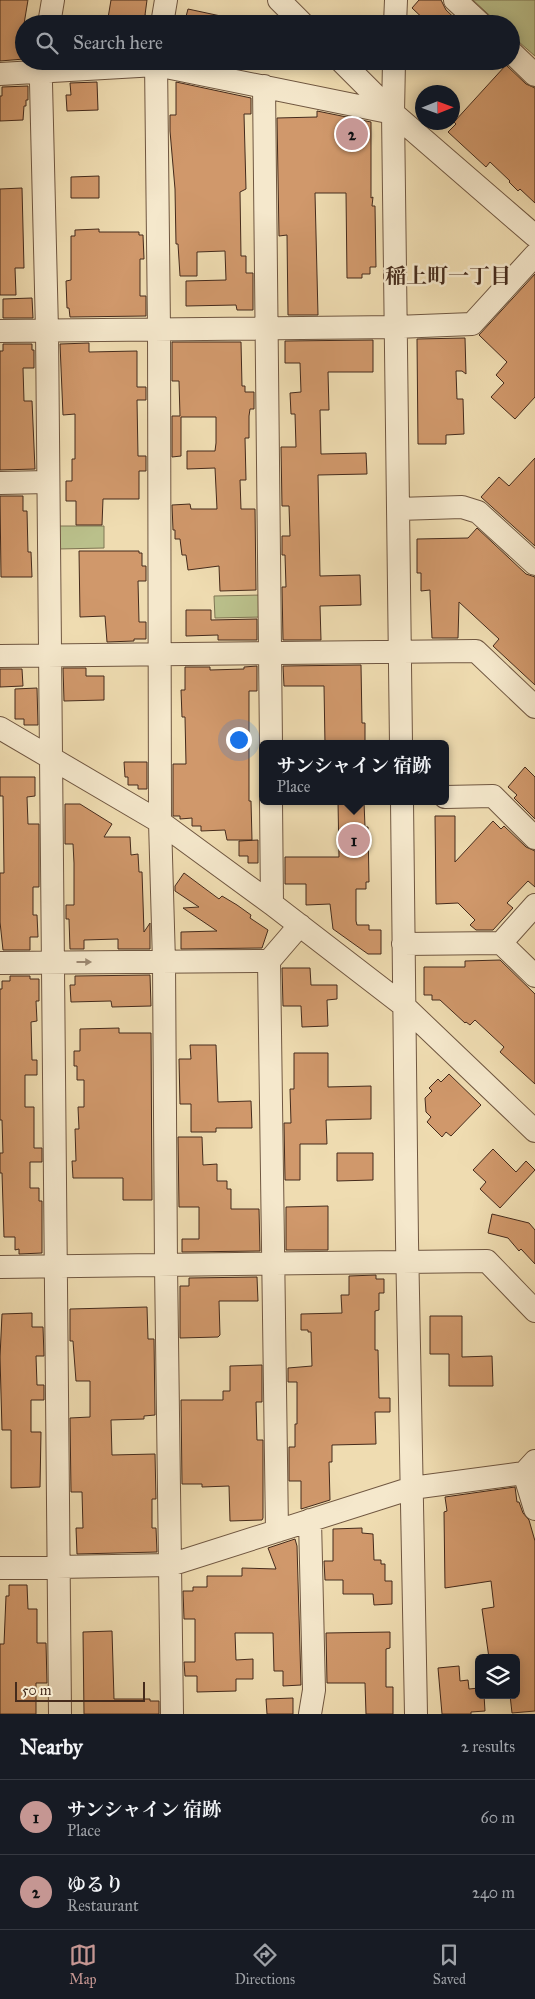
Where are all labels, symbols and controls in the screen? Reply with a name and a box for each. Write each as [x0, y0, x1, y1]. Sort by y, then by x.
search box [15, 15, 520, 70]
icon: search [33, 29, 61, 57]
text: Search here [73, 31, 163, 54]
north arrow [415, 85, 460, 130]
pin: 2 [336, 115, 368, 153]
district label: 稲上町一丁目 [385, 263, 511, 289]
your location [226, 727, 252, 753]
popup [259, 740, 449, 805]
text: サンシャイン 宿跡 [277, 754, 431, 777]
text: Place [277, 777, 311, 796]
pin: 1 [338, 821, 370, 859]
one-way arrow [76, 958, 92, 966]
map controls [475, 1654, 520, 1699]
button: layers [475, 1654, 520, 1699]
scale bar [15, 1679, 145, 1702]
text: 50 m [22, 1682, 51, 1699]
text: Nearby [20, 1734, 83, 1760]
text: 2 results [461, 1737, 515, 1756]
text: サンシャイン 宿跡 [67, 1798, 221, 1821]
text: 1 [33, 1808, 39, 1827]
text: 60 m [481, 1808, 515, 1827]
text: Place [67, 1821, 101, 1840]
text: ゆるり [67, 1873, 124, 1896]
text: 2 [32, 1883, 40, 1902]
text: 240 m [472, 1883, 515, 1902]
text: Restaurant [67, 1896, 139, 1915]
tab: Map [69, 1941, 97, 1988]
tab: Directions [235, 1941, 295, 1988]
tab: Saved [433, 1941, 466, 1988]

